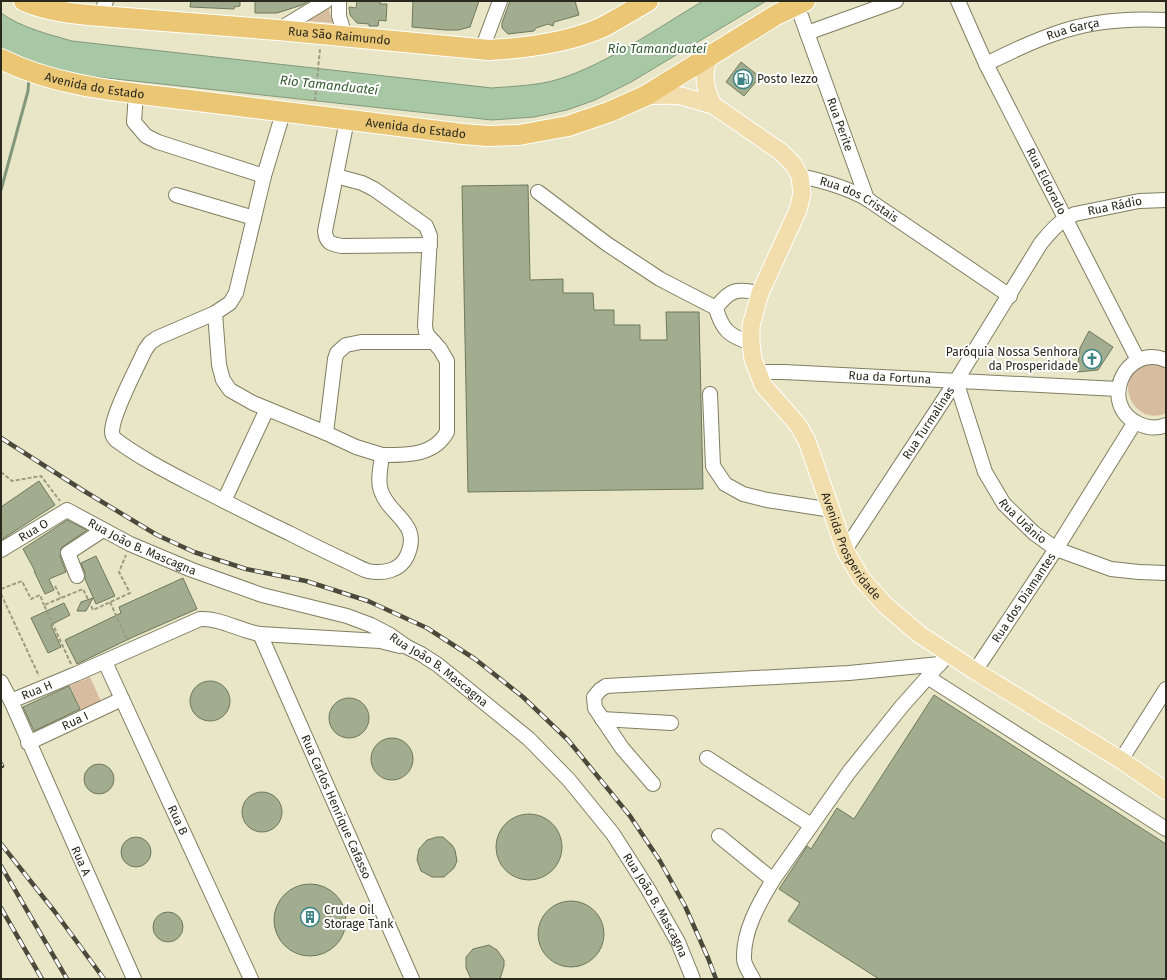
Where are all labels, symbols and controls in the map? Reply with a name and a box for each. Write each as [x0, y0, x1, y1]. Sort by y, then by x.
street label: Rua Garça [1044, 16, 1101, 43]
street label: Rua São Raimundo [287, 24, 391, 48]
water label: Rio Tamanduateí [608, 41, 708, 56]
fuel station icon: Posto Iezzo [732, 68, 754, 90]
street label: Avenida do Estado [43, 70, 145, 102]
water label: Rio Tamanduateí [279, 72, 380, 98]
place label: Posto Iezzo [757, 72, 818, 86]
street label: Rua Perite [824, 96, 856, 153]
street label: Avenida do Estado [365, 115, 467, 141]
street label: Rua Eldorado [1023, 146, 1069, 217]
street label: Rua dos Cristais [818, 174, 901, 225]
street label: Rua Rádio [1086, 194, 1143, 218]
place label: Paróquia Nossa Senhora da Prosperidade [946, 345, 1078, 373]
church icon: Paróquia Nossa Senhora da Prosperidade [1081, 348, 1103, 370]
street label: Rua da Fortuna [848, 368, 932, 386]
street label: Rua Turmalinas [900, 384, 958, 462]
street label: Avenida Prosperidade [818, 491, 884, 603]
street label: Rua Urânio [996, 496, 1049, 547]
street label: Rua O [16, 516, 51, 545]
street label: Rua João B. Mascagna [86, 516, 198, 578]
street label: Rua dos Diamantes [989, 550, 1059, 645]
street label: Rua João B. Mascagna [387, 630, 491, 710]
street label: Rua H [19, 678, 54, 703]
street label: Rua I [60, 709, 91, 733]
street label: Rua Carlos Henrique Cafasso [298, 733, 374, 881]
street label: Rua B [165, 803, 191, 837]
street label: Rua A [68, 844, 94, 878]
street label: Rua João B. Mascagna [620, 851, 690, 959]
place label: Crude Oil Storage Tank [324, 903, 394, 931]
building icon: Crude Oil Storage Tank [299, 906, 321, 928]

